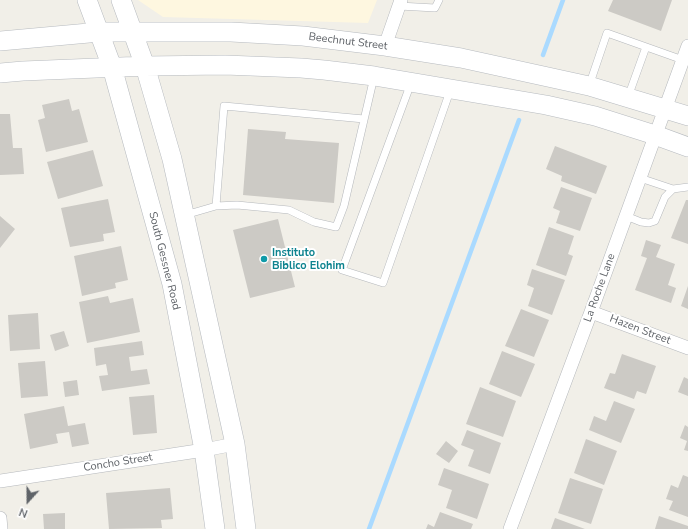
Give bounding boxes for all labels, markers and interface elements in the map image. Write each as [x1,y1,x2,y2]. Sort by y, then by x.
street label: Beechnut Street [308,31,388,53]
street label: South Gessner Road [145,210,183,312]
place label: Instituto Biblico Elohim [272,246,345,272]
street label: La Roche Lane [582,252,618,324]
marker: Instituto Biblico Elohim [259,254,269,264]
street label: Hazen Street [608,312,672,348]
street label: Concho Street [83,451,153,475]
north arrow [8,481,48,521]
text: N [17,504,30,521]

